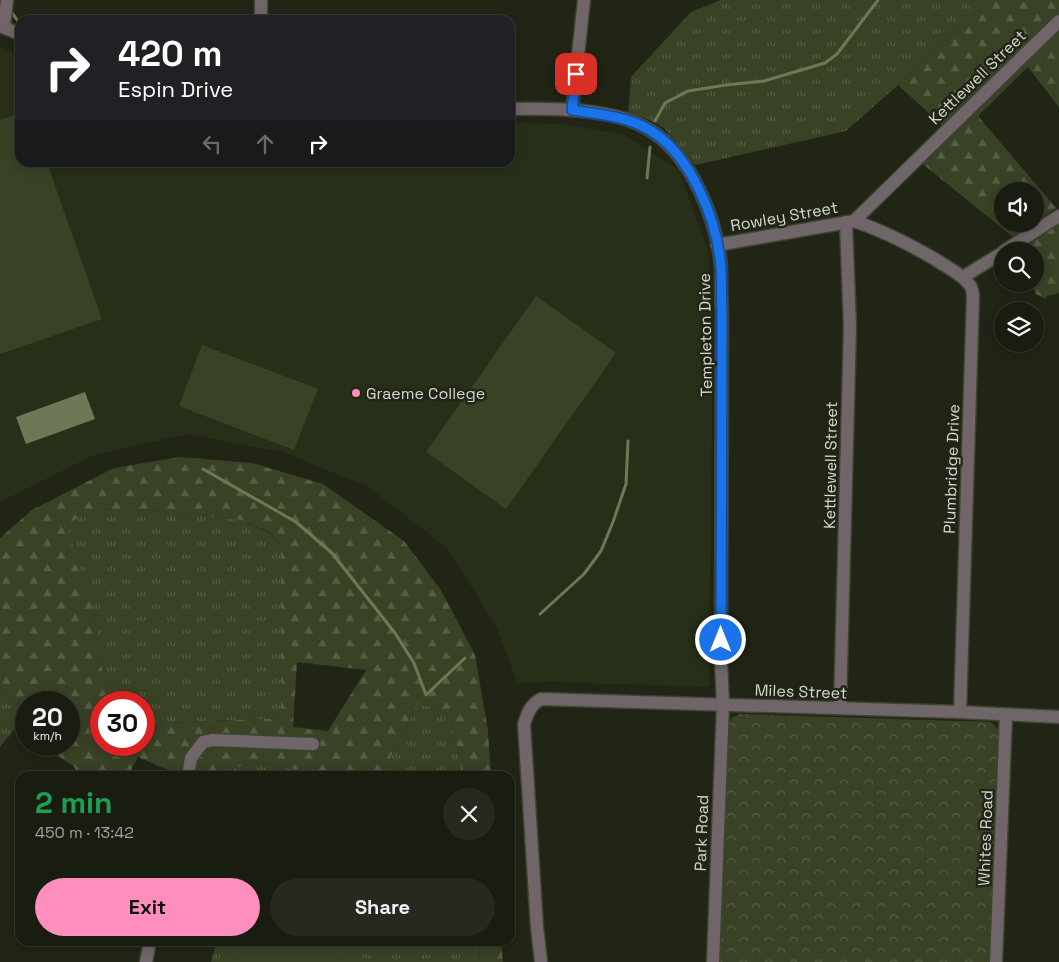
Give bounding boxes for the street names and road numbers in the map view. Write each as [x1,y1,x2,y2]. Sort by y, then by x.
street label: Kettlewell Street [924,25,1031,129]
street label: Rowley Street [729,197,840,236]
street label: Templeton Drive [694,273,717,397]
street label: Kettlewell Street [819,401,842,529]
street label: Plumbridge Drive [939,404,964,534]
street label: Miles Street [754,679,848,704]
street label: Whites Road [973,790,998,886]
street label: Park Road [690,794,713,872]

